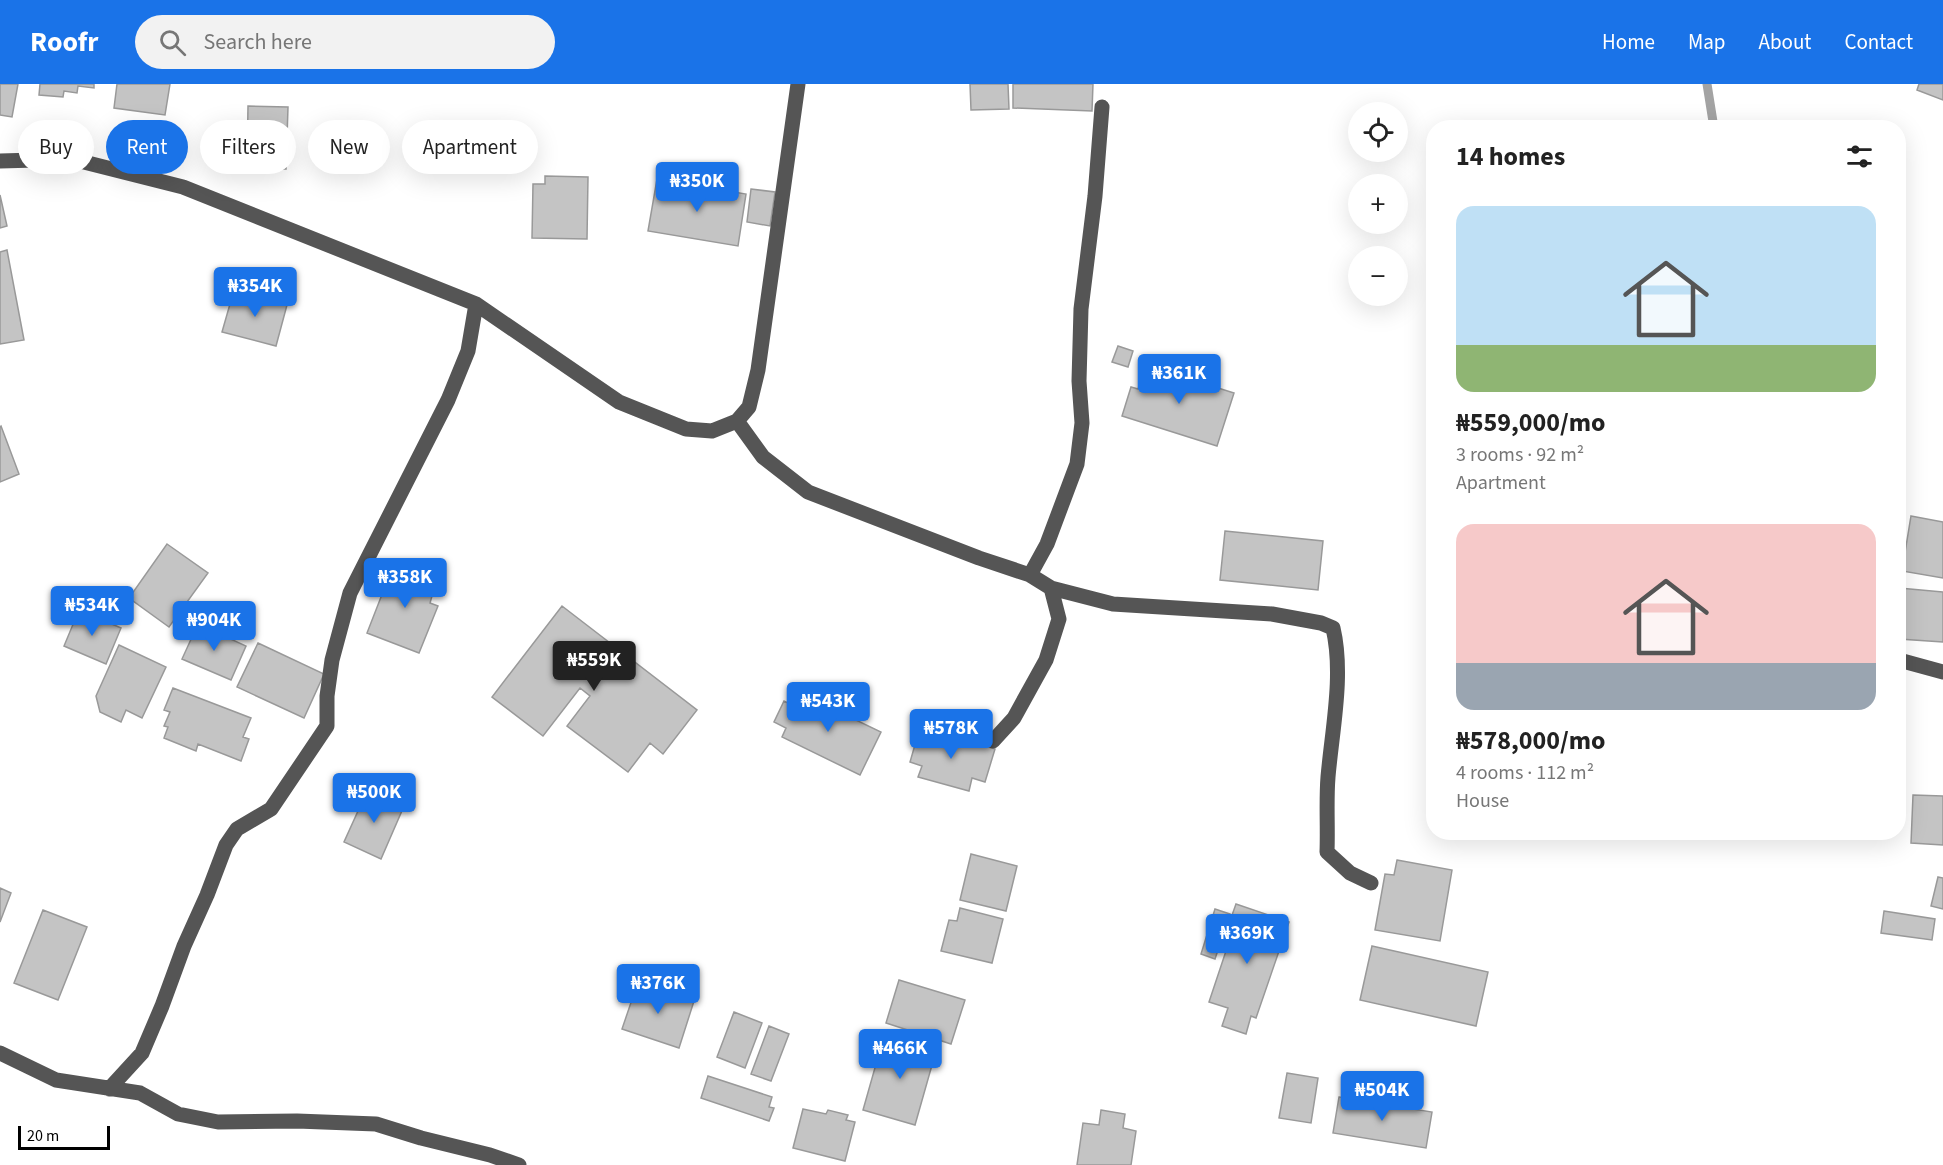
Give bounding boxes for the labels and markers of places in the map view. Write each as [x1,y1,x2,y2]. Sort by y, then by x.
pin: ₦350K [655,162,739,213]
pin: ₦354K [213,267,297,318]
pin: ₦361K [1137,354,1221,405]
pin: ₦358K [363,558,447,609]
pin: ₦534K [50,586,134,637]
pin: ₦904K [172,601,256,652]
pin: ₦559K [552,641,636,692]
pin: ₦543K [786,682,870,733]
pin: ₦578K [909,709,993,760]
pin: ₦500K [332,773,416,824]
pin: ₦369K [1205,914,1289,965]
pin: ₦376K [616,964,700,1015]
pin: ₦466K [858,1029,942,1080]
pin: ₦504K [1340,1071,1424,1122]

